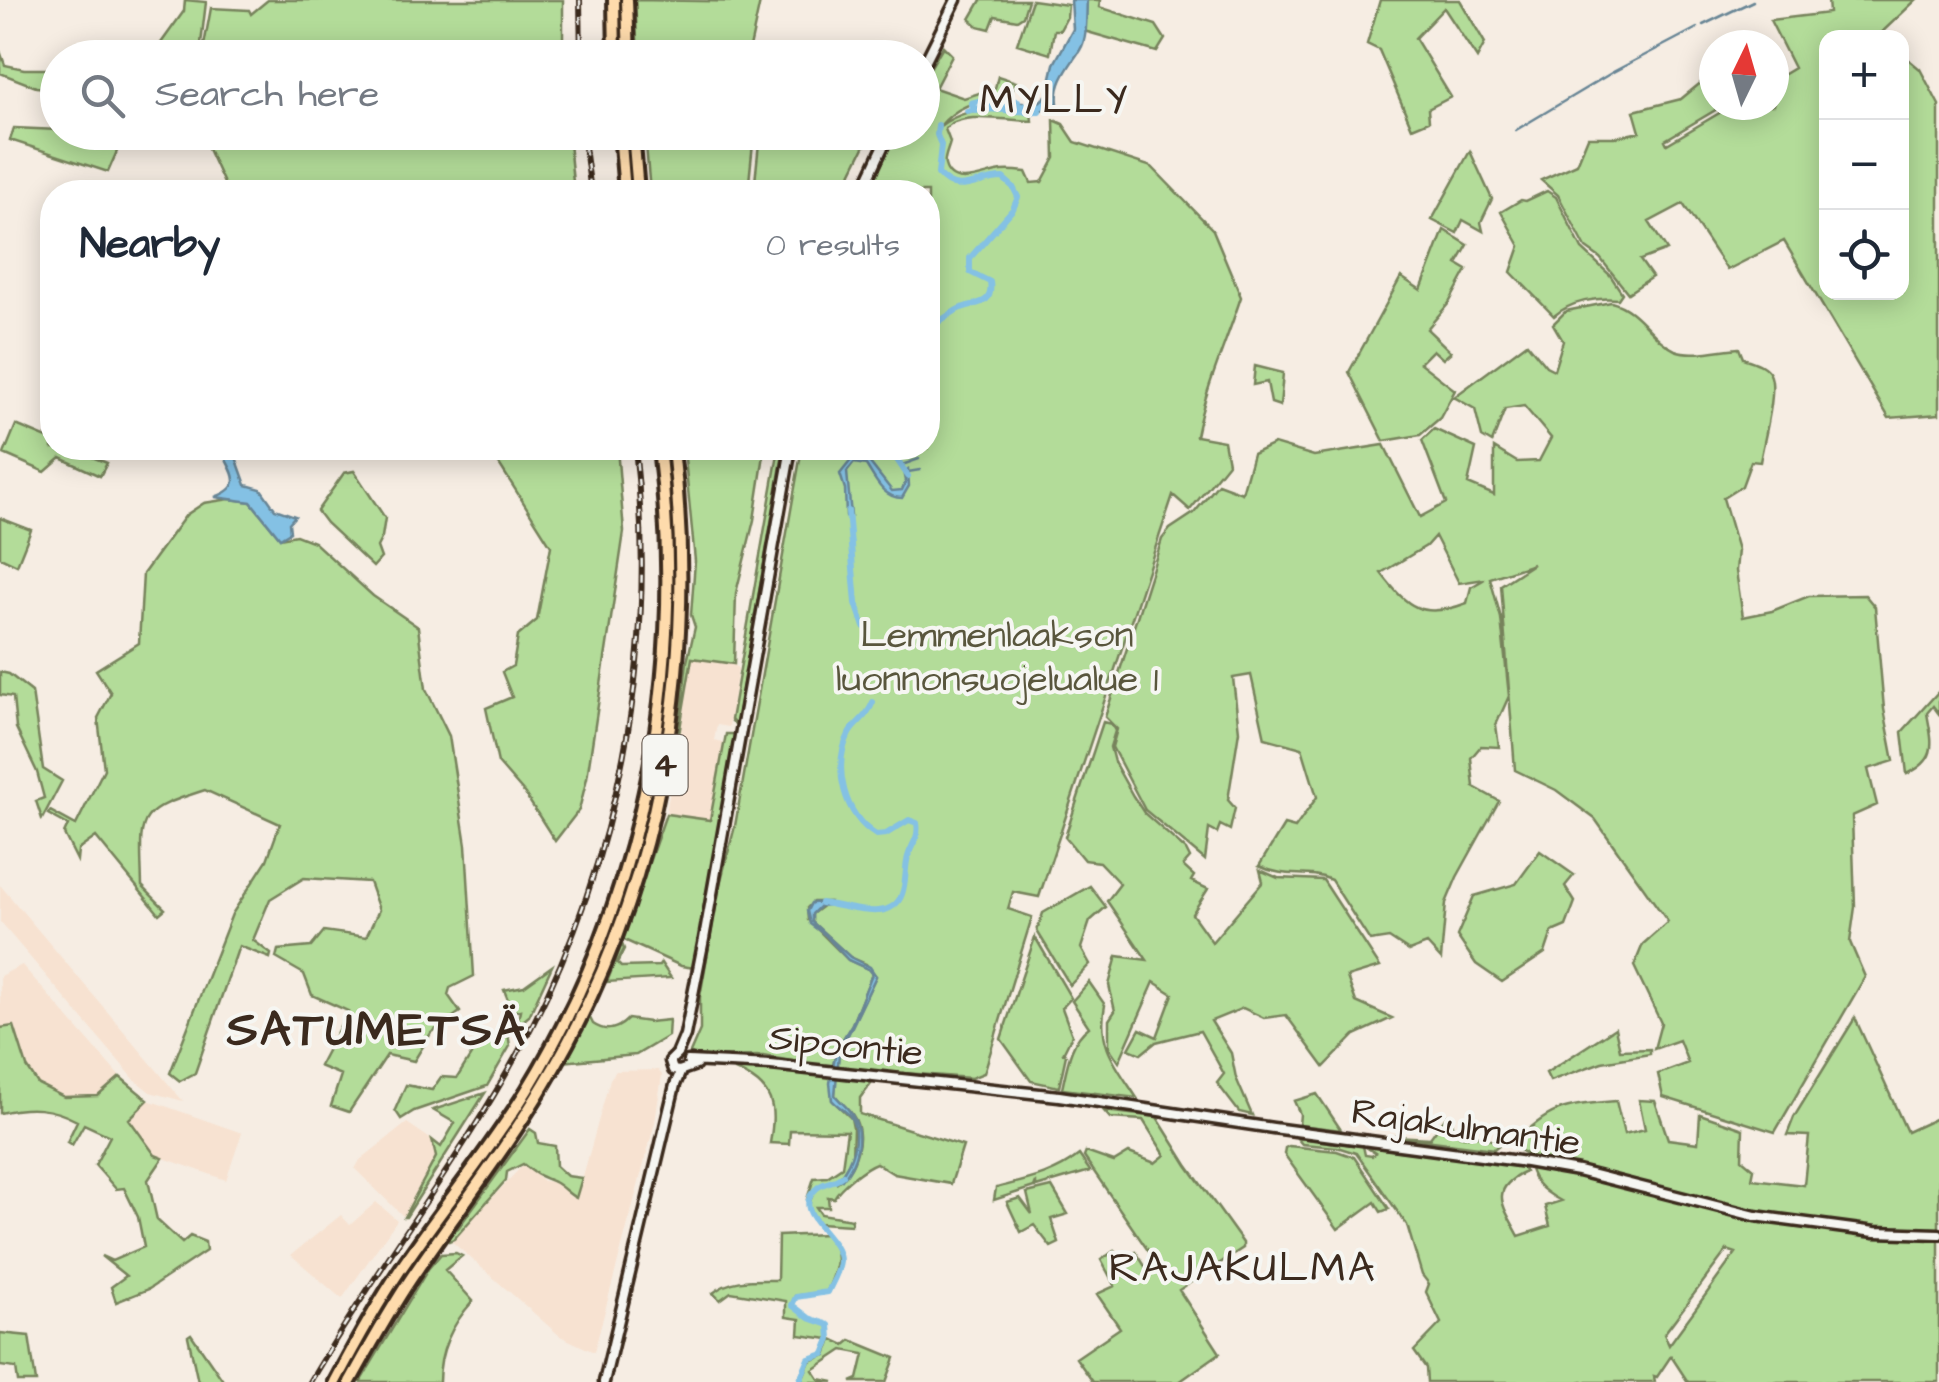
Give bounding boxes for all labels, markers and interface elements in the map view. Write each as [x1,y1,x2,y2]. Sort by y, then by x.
north arrow [1699,30,1789,120]
map controls [1819,30,1909,300]
button: + [1819,30,1909,120]
search box [40,40,940,150]
icon: search [75,68,130,123]
text: Search here [155,69,379,121]
district label: MYLLY [980,72,1130,130]
button: − [1819,120,1909,210]
button: locate [1819,210,1909,300]
text: Nearby [80,216,220,274]
text: 0 results [766,223,900,268]
park label: Lemmenlaakson luonnonsuojelualue 1 [836,610,1158,706]
road number: 4 [642,735,688,795]
district label: SATUMETSÄ [226,998,527,1064]
street label: Sipoontie [766,1012,926,1080]
street label: Rajakulmantie [1348,1086,1584,1170]
district label: RAJAKULMA [1109,1240,1377,1298]

